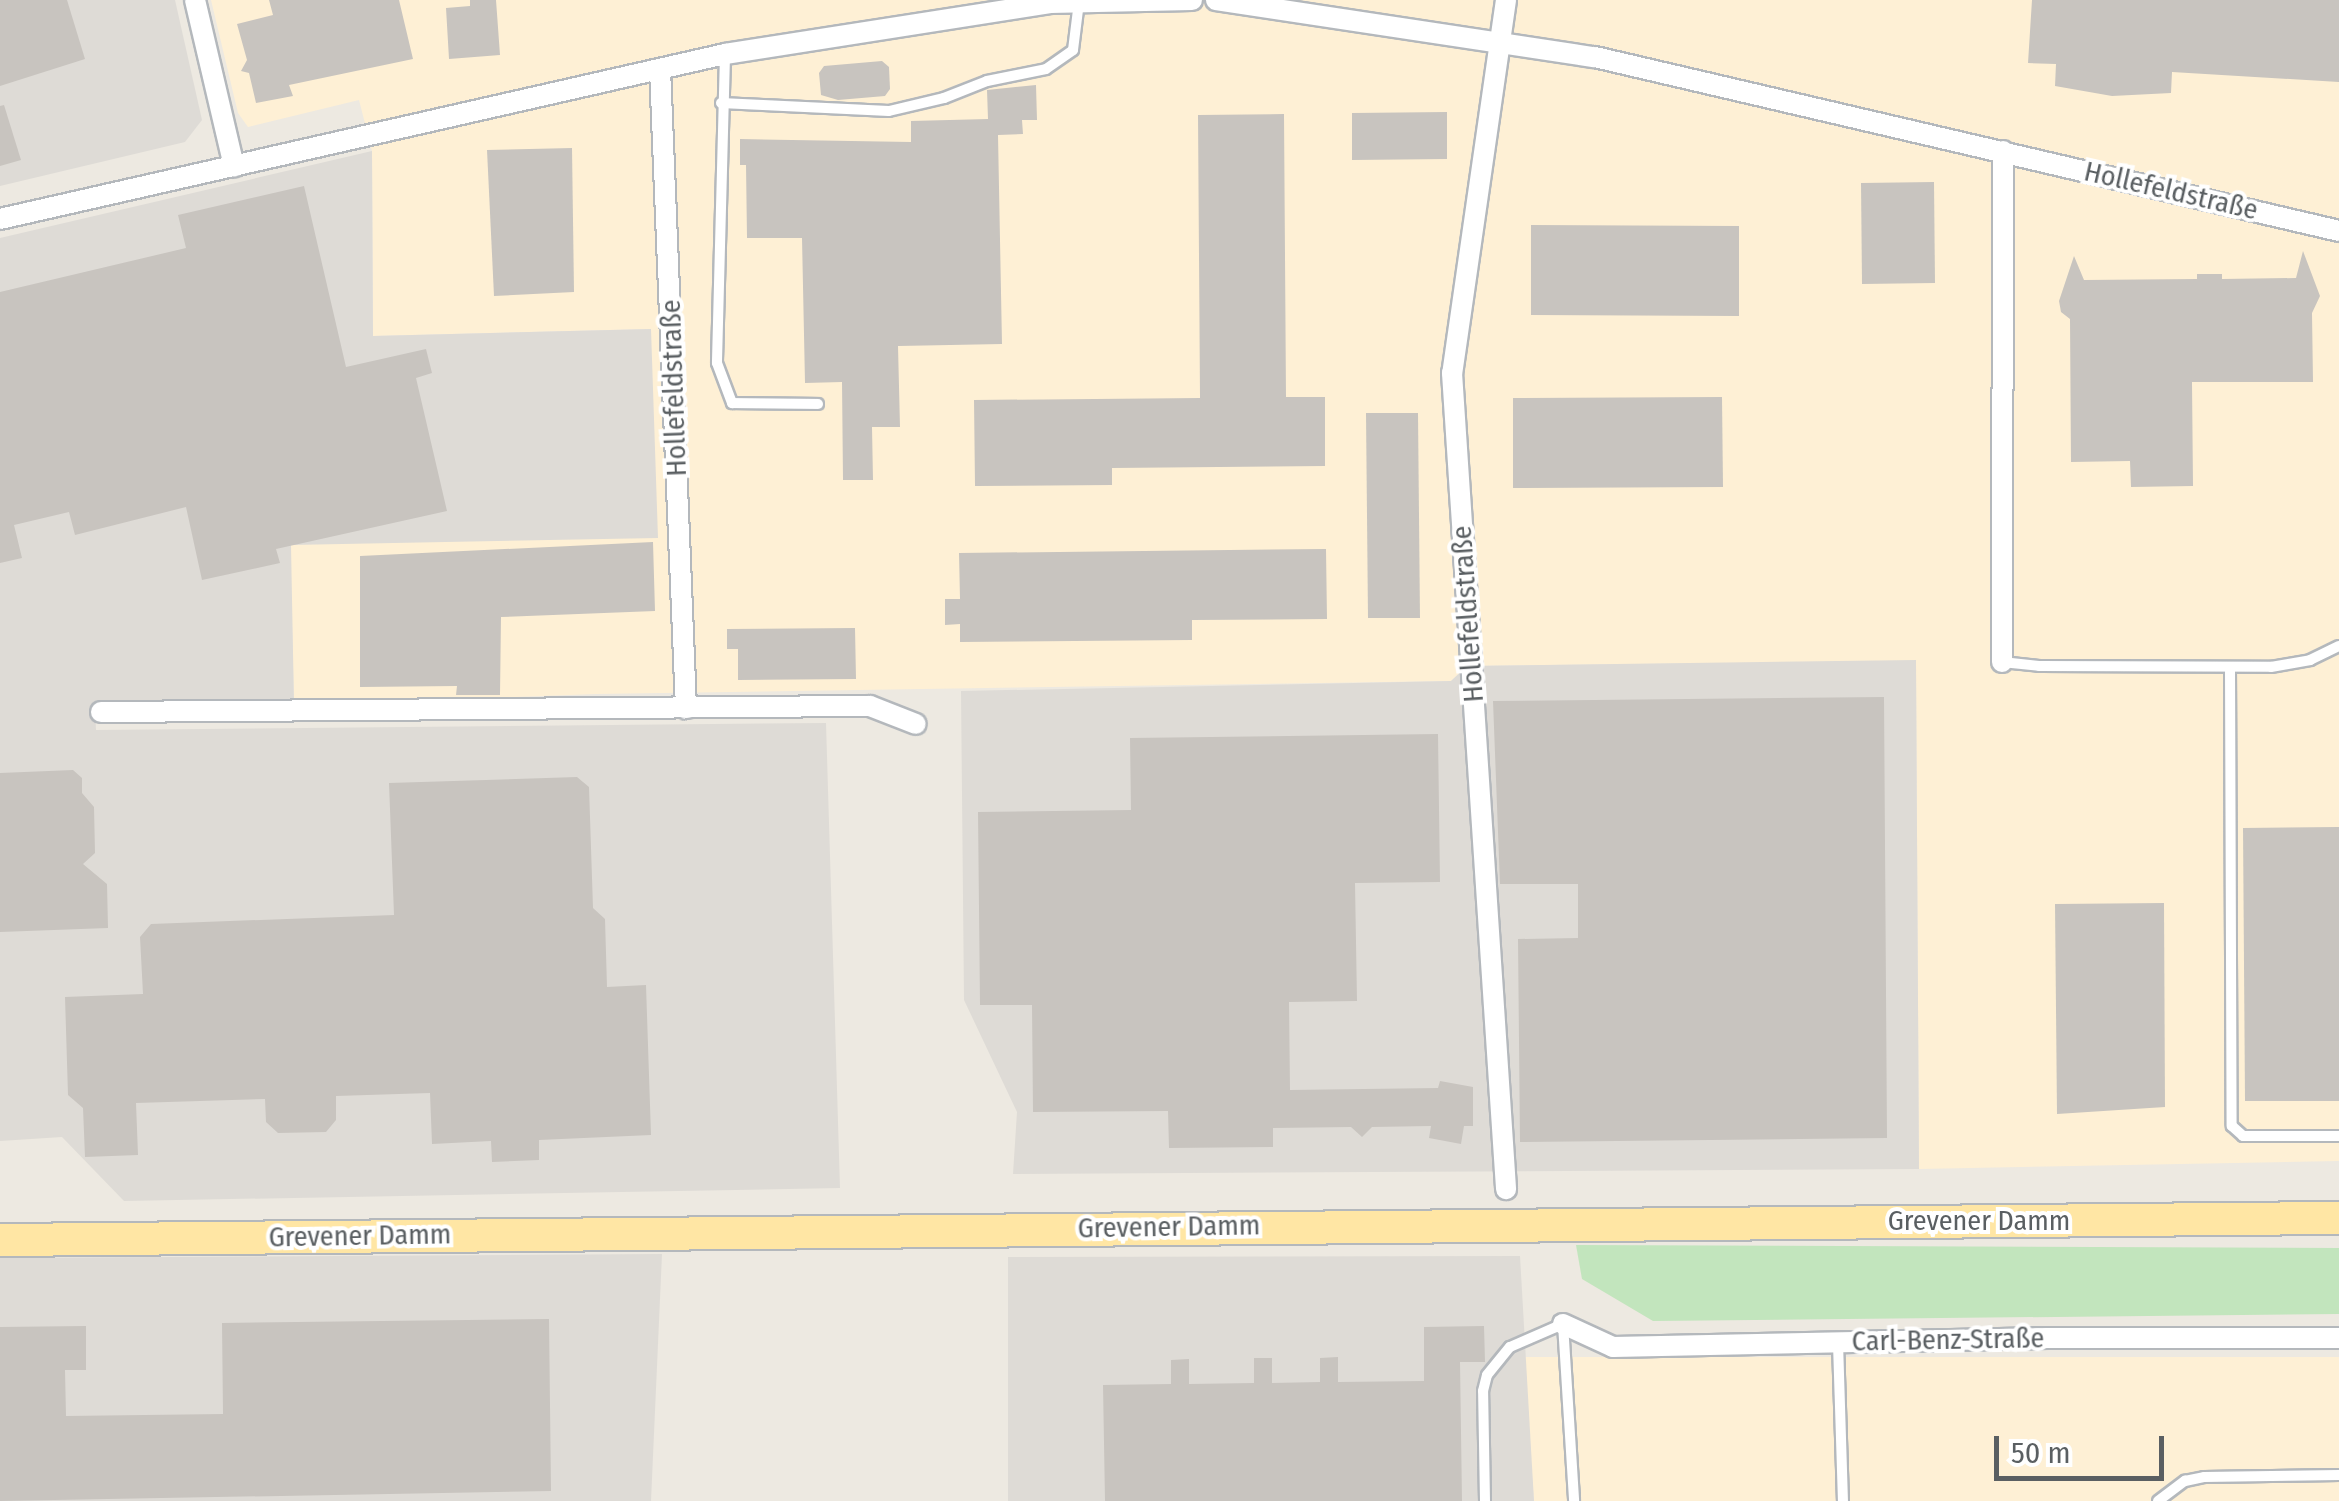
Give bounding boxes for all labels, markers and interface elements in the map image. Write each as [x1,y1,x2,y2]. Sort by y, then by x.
street label: Hollefeldstraße [2081,155,2261,227]
street label: Hollefeldstraße [654,299,694,477]
street label: Hollefeldstraße [1445,524,1491,704]
street label: Grevener Damm [1888,1204,2070,1238]
street label: Grevener Damm [1077,1209,1261,1245]
street label: Grevener Damm [268,1218,452,1254]
street label: Carl-Benz-Straße [1851,1322,2045,1358]
scale bar [1999,1416,2169,1478]
text: 50 m [2011,1435,2071,1471]

